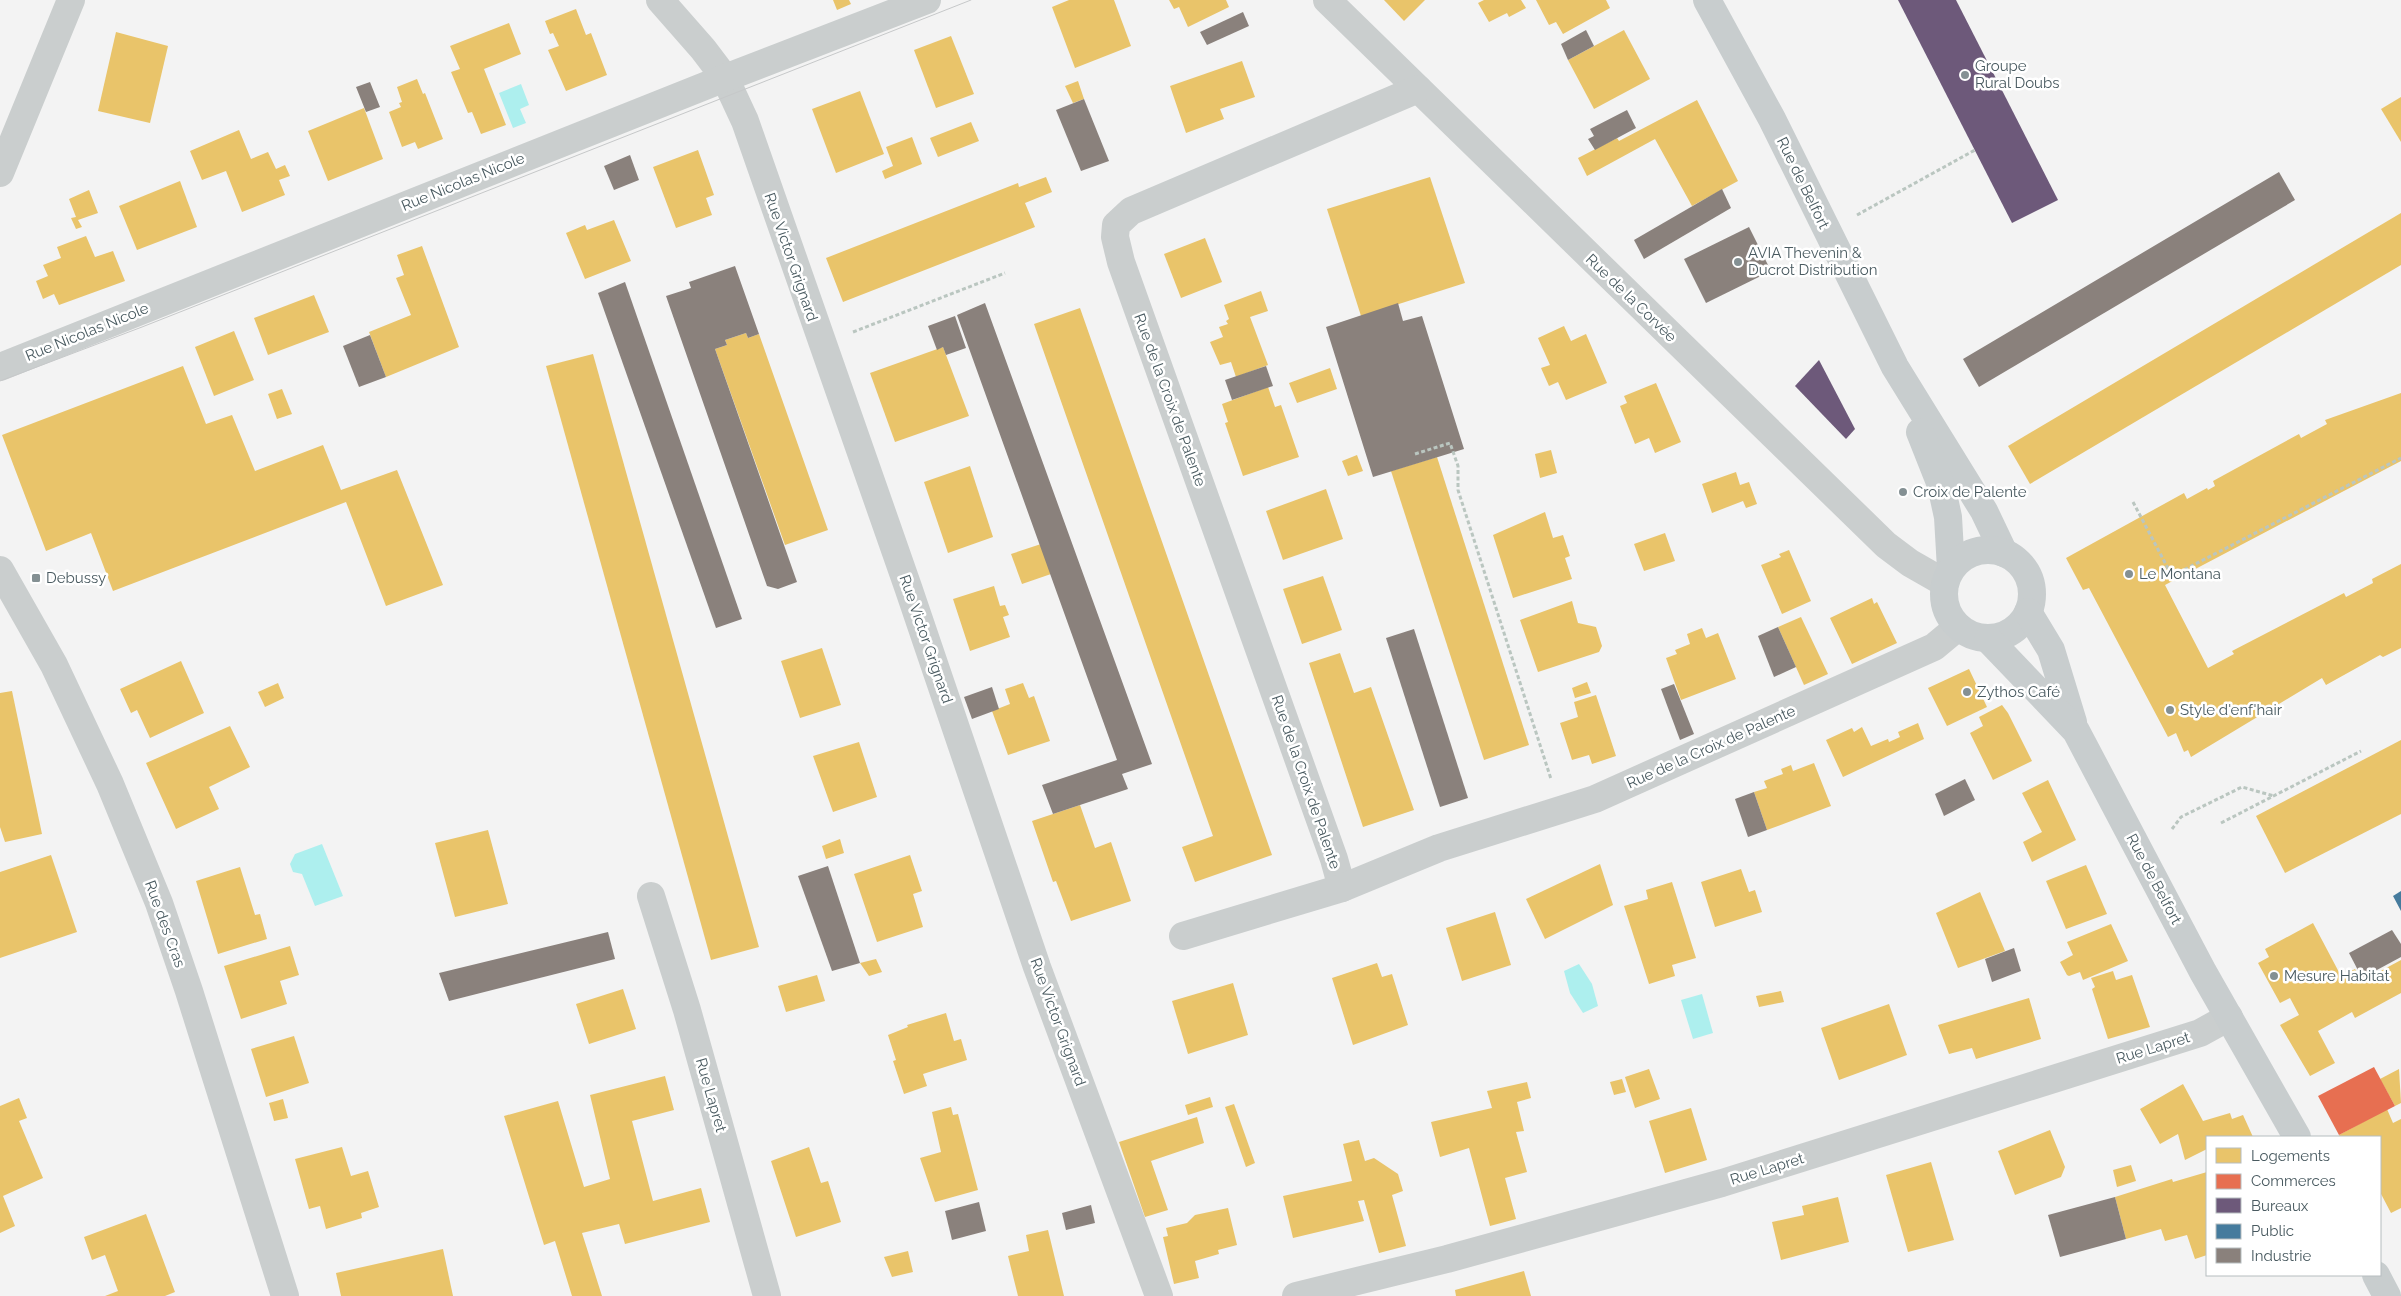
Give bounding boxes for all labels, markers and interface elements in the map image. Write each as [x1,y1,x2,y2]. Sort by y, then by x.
place label: Groupe Rural Doubs [1975,57,2060,92]
marker: Groupe Rural Doubs [1959,69,1971,81]
street label: Rue de Belfort [1773,134,1833,232]
street label: Rue Nicolas Nicole [399,149,527,215]
street label: Rue Victor Grignard [761,190,821,324]
place label: AVIA Thevenin & Ducrot Distribution [1748,244,1877,279]
street label: Rue de la Corvée [1582,250,1680,346]
marker: AVIA Thevenin & Ducrot Distribution [1732,256,1744,268]
street label: Rue Nicolas Nicole [23,299,151,365]
street label: Rue de la Croix de Palente [1130,311,1210,489]
place label: Croix de Palente [1913,483,2027,501]
marker: Croix de Palente [1897,486,1909,498]
place label: Le Montana [2139,565,2221,583]
marker: Le Montana [2123,568,2135,580]
place label: Debussy [46,569,106,587]
marker: Debussy [30,572,42,584]
street label: Rue Victor Grignard [896,572,956,706]
place label: Zythos Café [1977,683,2060,701]
marker: Zythos Café [1961,686,1973,698]
street label: Rue de la Croix de Palente [1268,693,1344,872]
place label: Style d'enf'hair [2180,701,2283,719]
street label: Rue de la Croix de Palente [1624,702,1798,792]
marker: Style d'enf'hair [2164,704,2176,716]
street label: Rue de Belfort [2123,831,2185,927]
street label: Rue des Cras [141,878,189,970]
street label: Rue Victor Grignard [1026,956,1090,1088]
place label: Mesure Habitat [2284,967,2390,985]
marker: Mesure Habitat [2268,970,2280,982]
street label: Rue Lapret [2114,1028,2192,1068]
street label: Rue Lapret [692,1056,730,1134]
legend [2206,1136,2381,1276]
text: Logements [2251,1147,2330,1165]
street label: Rue Lapret [1728,1149,1806,1189]
text: Commerces [2251,1172,2336,1190]
text: Bureaux [2251,1197,2309,1215]
text: Public [2251,1222,2294,1240]
text: Industrie [2251,1247,2312,1265]

